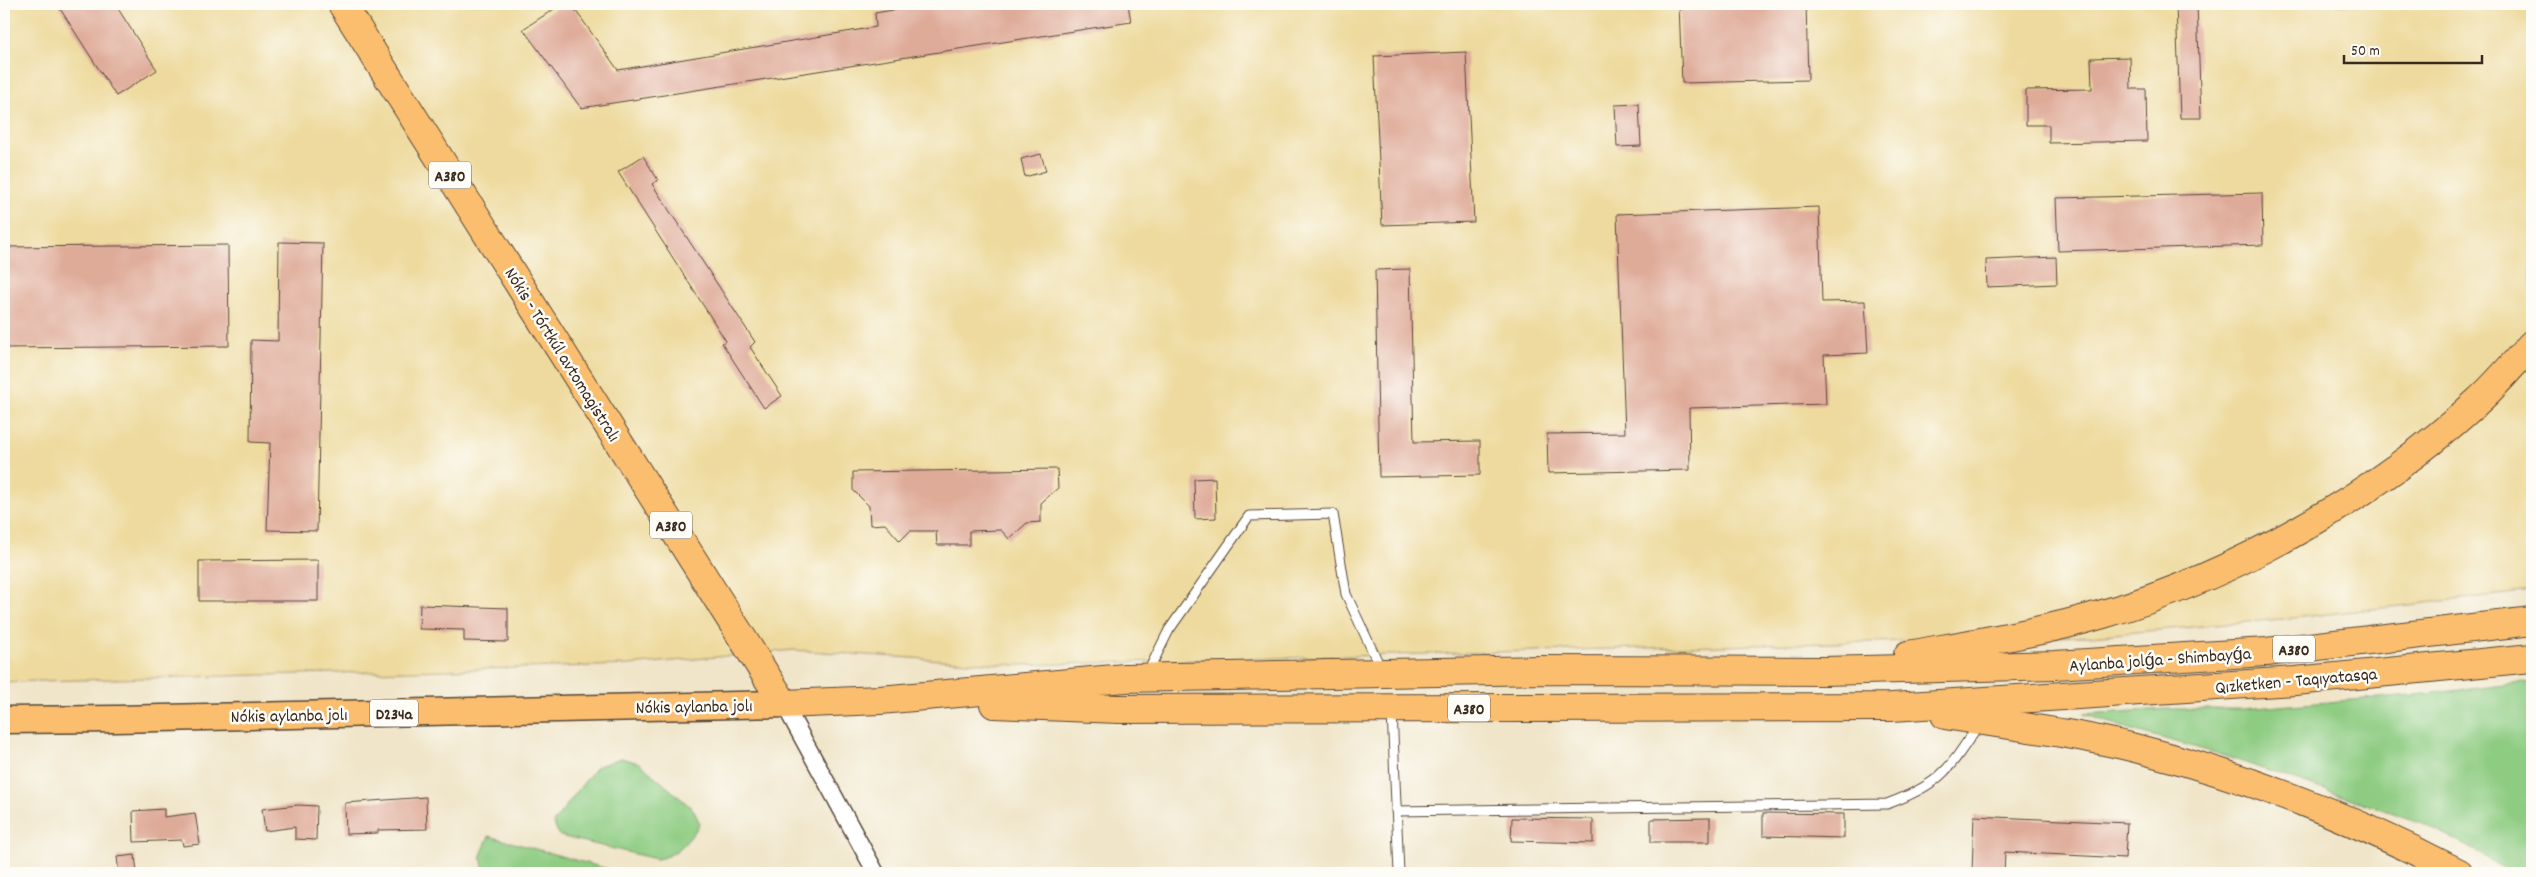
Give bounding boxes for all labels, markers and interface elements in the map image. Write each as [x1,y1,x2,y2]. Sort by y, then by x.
scale bar [2344,32,2481,64]
text: 50 m [2351,41,2380,63]
road number: A380 [429,162,471,188]
street label: Nókis - Tórtkúl avtomagistralı [497,263,625,447]
road number: A380 [650,512,692,538]
road number: A380 [2273,636,2315,662]
street label: Aylanba jolǵa - Shimbayǵa [2068,643,2252,680]
street label: Qızketken - Taqıyatasqa [2214,663,2379,702]
road number: A380 [1448,694,1490,721]
street label: Nókis aylanba jolı [635,695,753,722]
road number: D234a [370,700,418,726]
street label: Nókis aylanba jolı [230,704,348,731]

